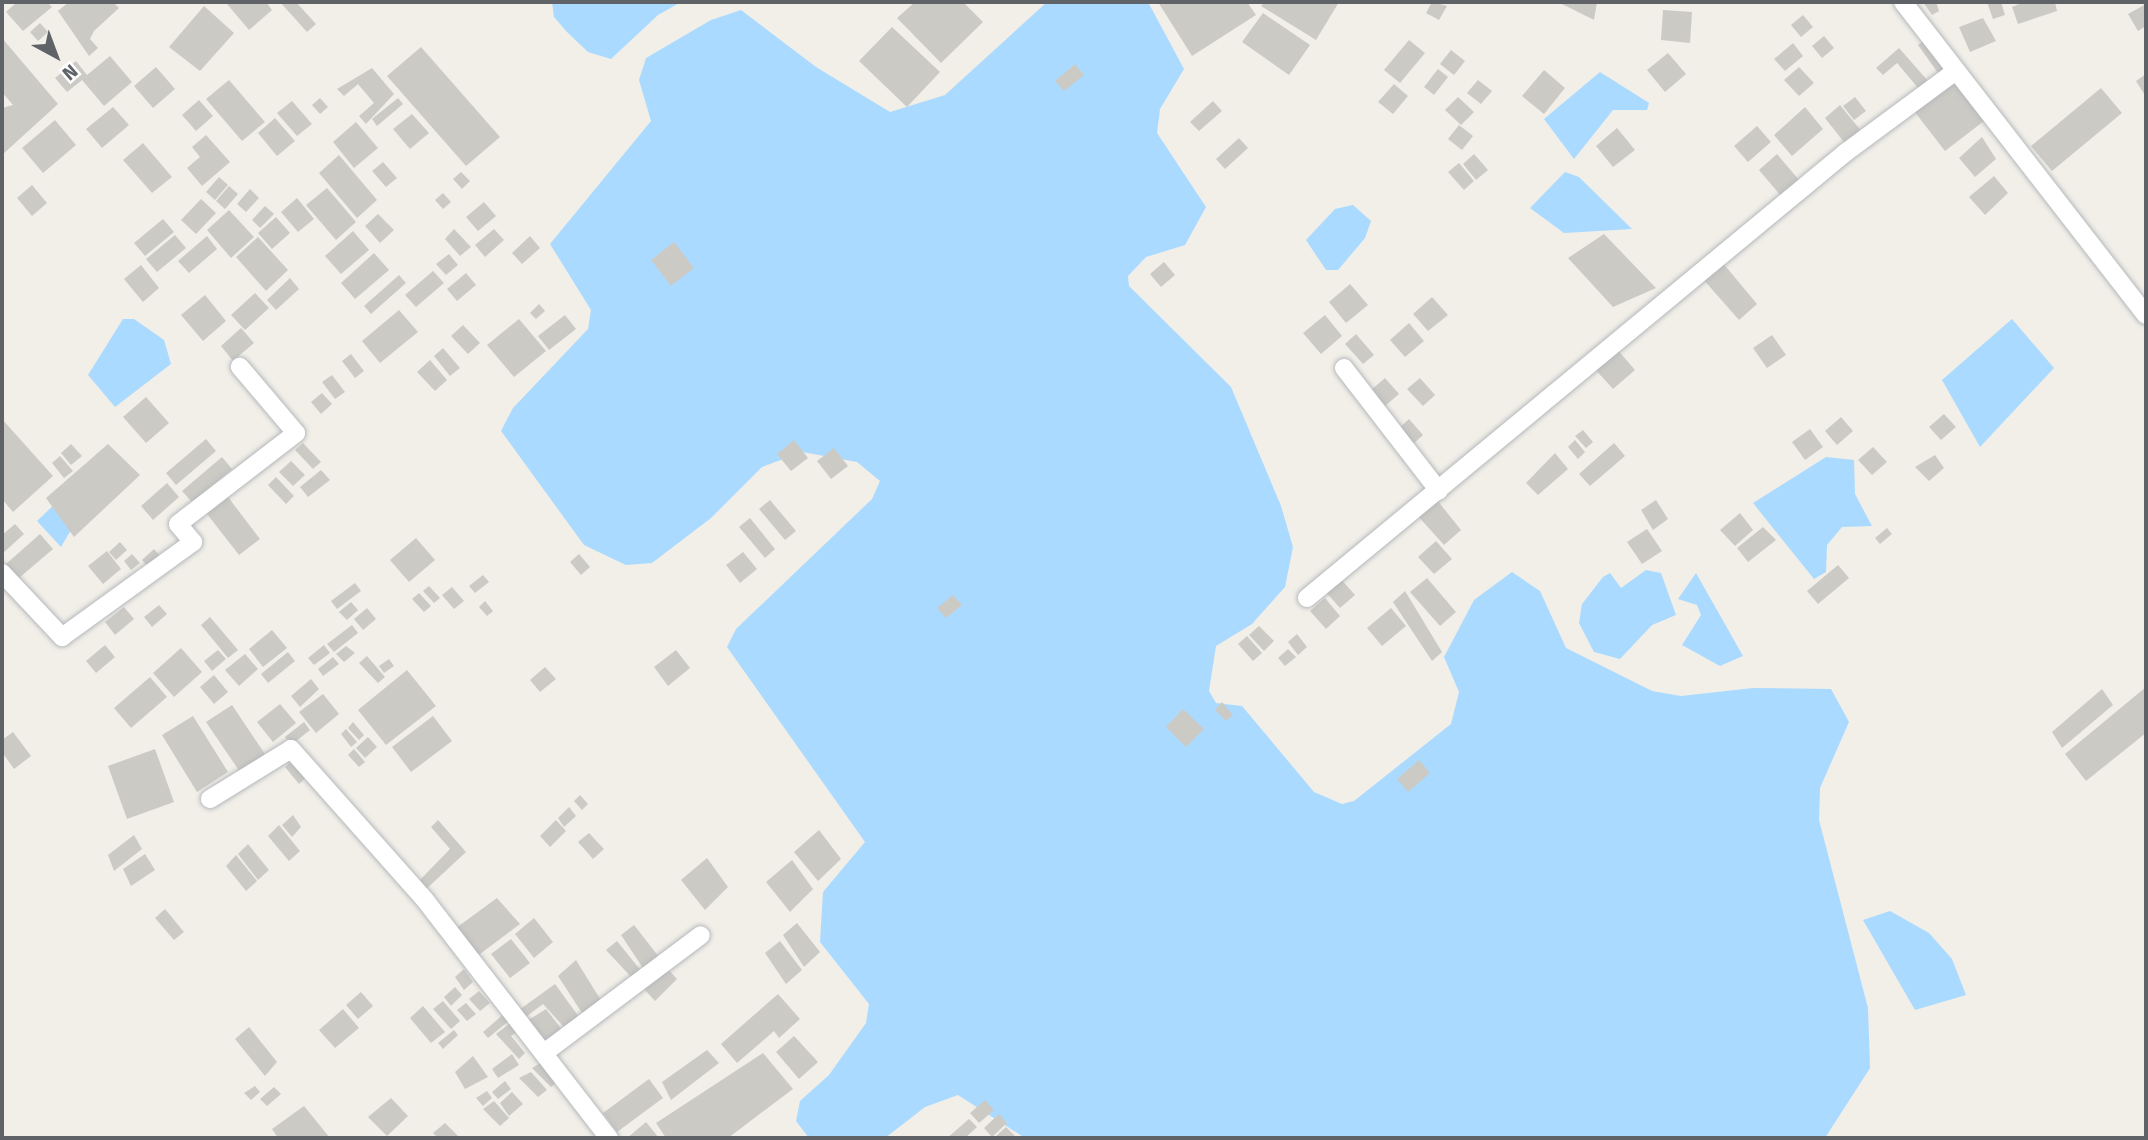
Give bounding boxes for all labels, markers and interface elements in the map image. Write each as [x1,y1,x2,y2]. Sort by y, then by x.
north arrow [21,21,91,91]
text: N [58,59,82,85]

